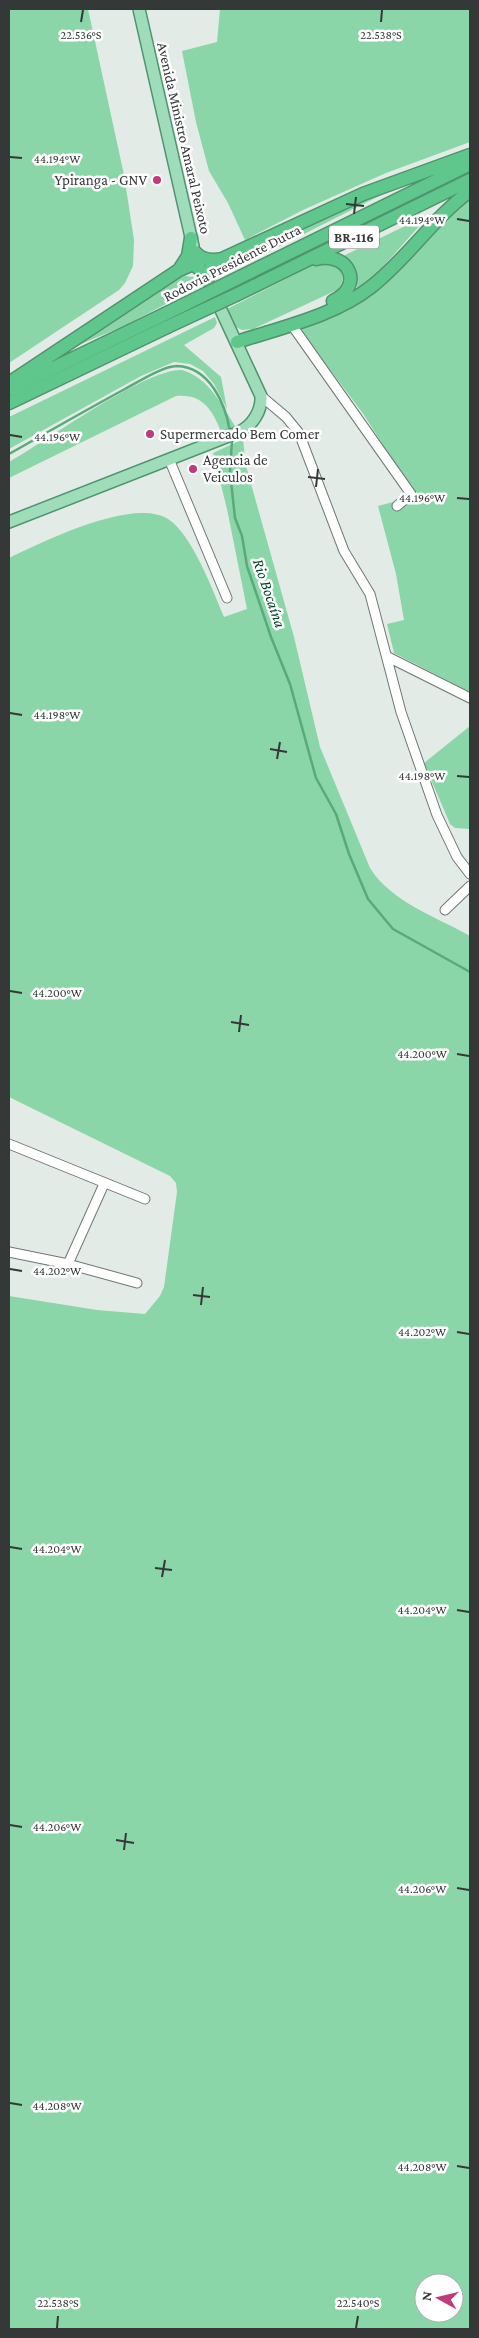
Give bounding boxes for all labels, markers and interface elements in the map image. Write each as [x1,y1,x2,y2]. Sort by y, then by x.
text: 22.536°S [61,28,102,42]
text: 22.538°S [360,28,402,42]
street label: Avenida Ministro Amaral Peixoto [154,41,214,235]
text: 44.194°W [34,152,80,166]
place label: Ypiranga - GNV [55,172,147,189]
marker: Ypiranga - GNV [151,174,163,186]
text: 44.194°W [399,213,445,227]
street label: Rodovia Presidente Dutra [161,221,303,305]
road number: BR-116 [329,226,379,248]
place label: Supermercado Bem Comer [160,426,320,443]
marker: Supermercado Bem Comer [144,428,156,440]
text: 44.196°W [34,430,80,444]
place label: Agencia de Veiculos [203,452,268,485]
marker: Agencia de Veiculos [187,463,199,475]
text: 44.196°W [399,491,445,505]
water label: Rio Bocaína [250,557,289,630]
text: 44.198°W [34,708,80,722]
text: 44.198°W [399,769,445,783]
text: 44.200°W [32,986,82,1000]
text: 44.200°W [397,1047,447,1061]
text: 44.202°W [33,1264,81,1278]
text: 44.202°W [398,1325,446,1339]
text: 44.204°W [33,1542,81,1556]
text: 44.204°W [398,1603,446,1617]
text: 44.206°W [33,1820,81,1834]
text: 44.206°W [398,1882,446,1896]
text: 44.208°W [32,2099,82,2113]
text: 44.208°W [397,2160,447,2174]
north arrow [414,2273,464,2323]
text: N [418,2290,435,2302]
text: 22.538°S [37,2296,79,2310]
text: 22.540°S [337,2296,380,2310]

